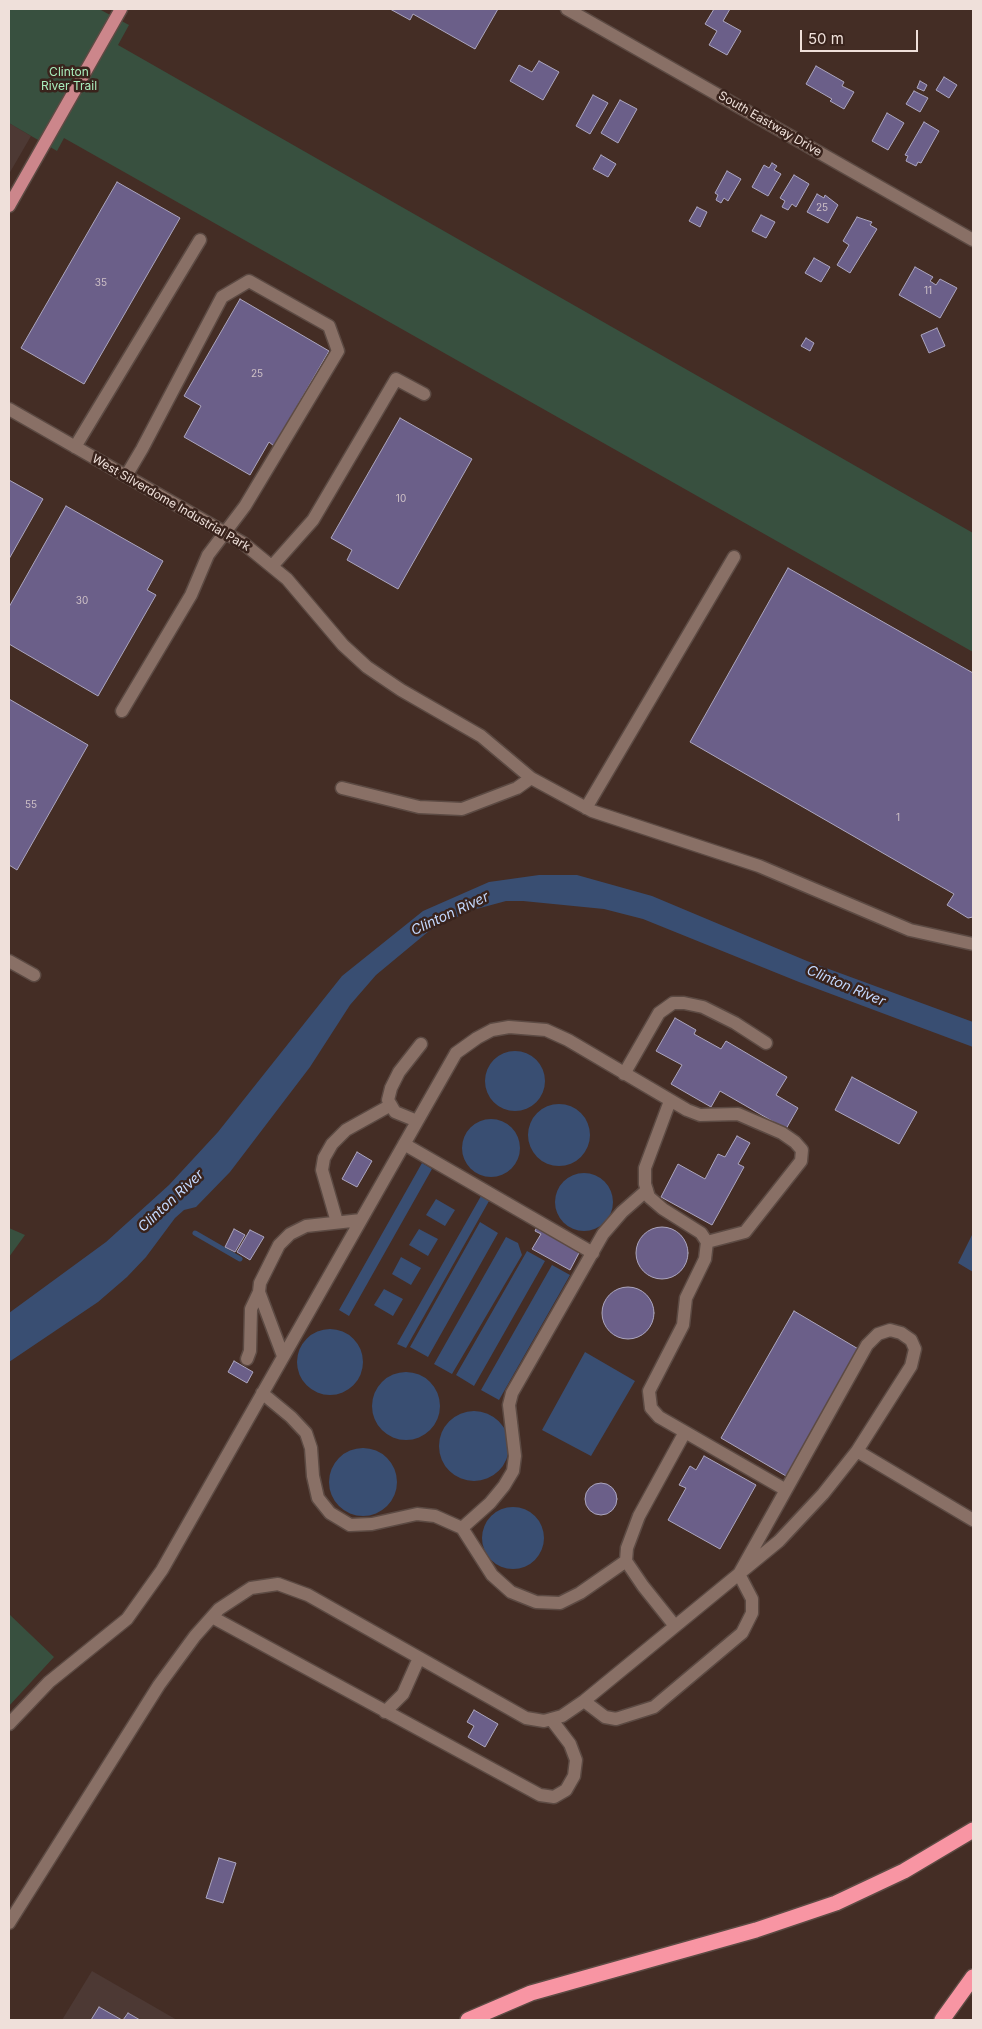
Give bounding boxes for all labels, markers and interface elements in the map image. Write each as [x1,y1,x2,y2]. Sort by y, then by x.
scale bar [802,20,920,52]
text: 50 m [808,29,844,48]
park label: Clinton River Trail [41,65,97,93]
street label: South Eastway Drive [716,89,824,159]
house number: 25 [816,202,828,214]
house number: 35 [95,277,107,289]
house number: 11 [924,285,932,297]
house number: 25 [251,368,263,380]
street label: West Silverdome Industrial Park [89,452,253,554]
house number: 10 [396,493,406,505]
house number: 30 [76,595,88,607]
house number: 55 [25,799,37,811]
house number: 1 [896,812,900,824]
water label: Clinton River [409,889,491,939]
water label: Clinton River [804,962,888,1010]
water label: Clinton River [135,1166,207,1236]

